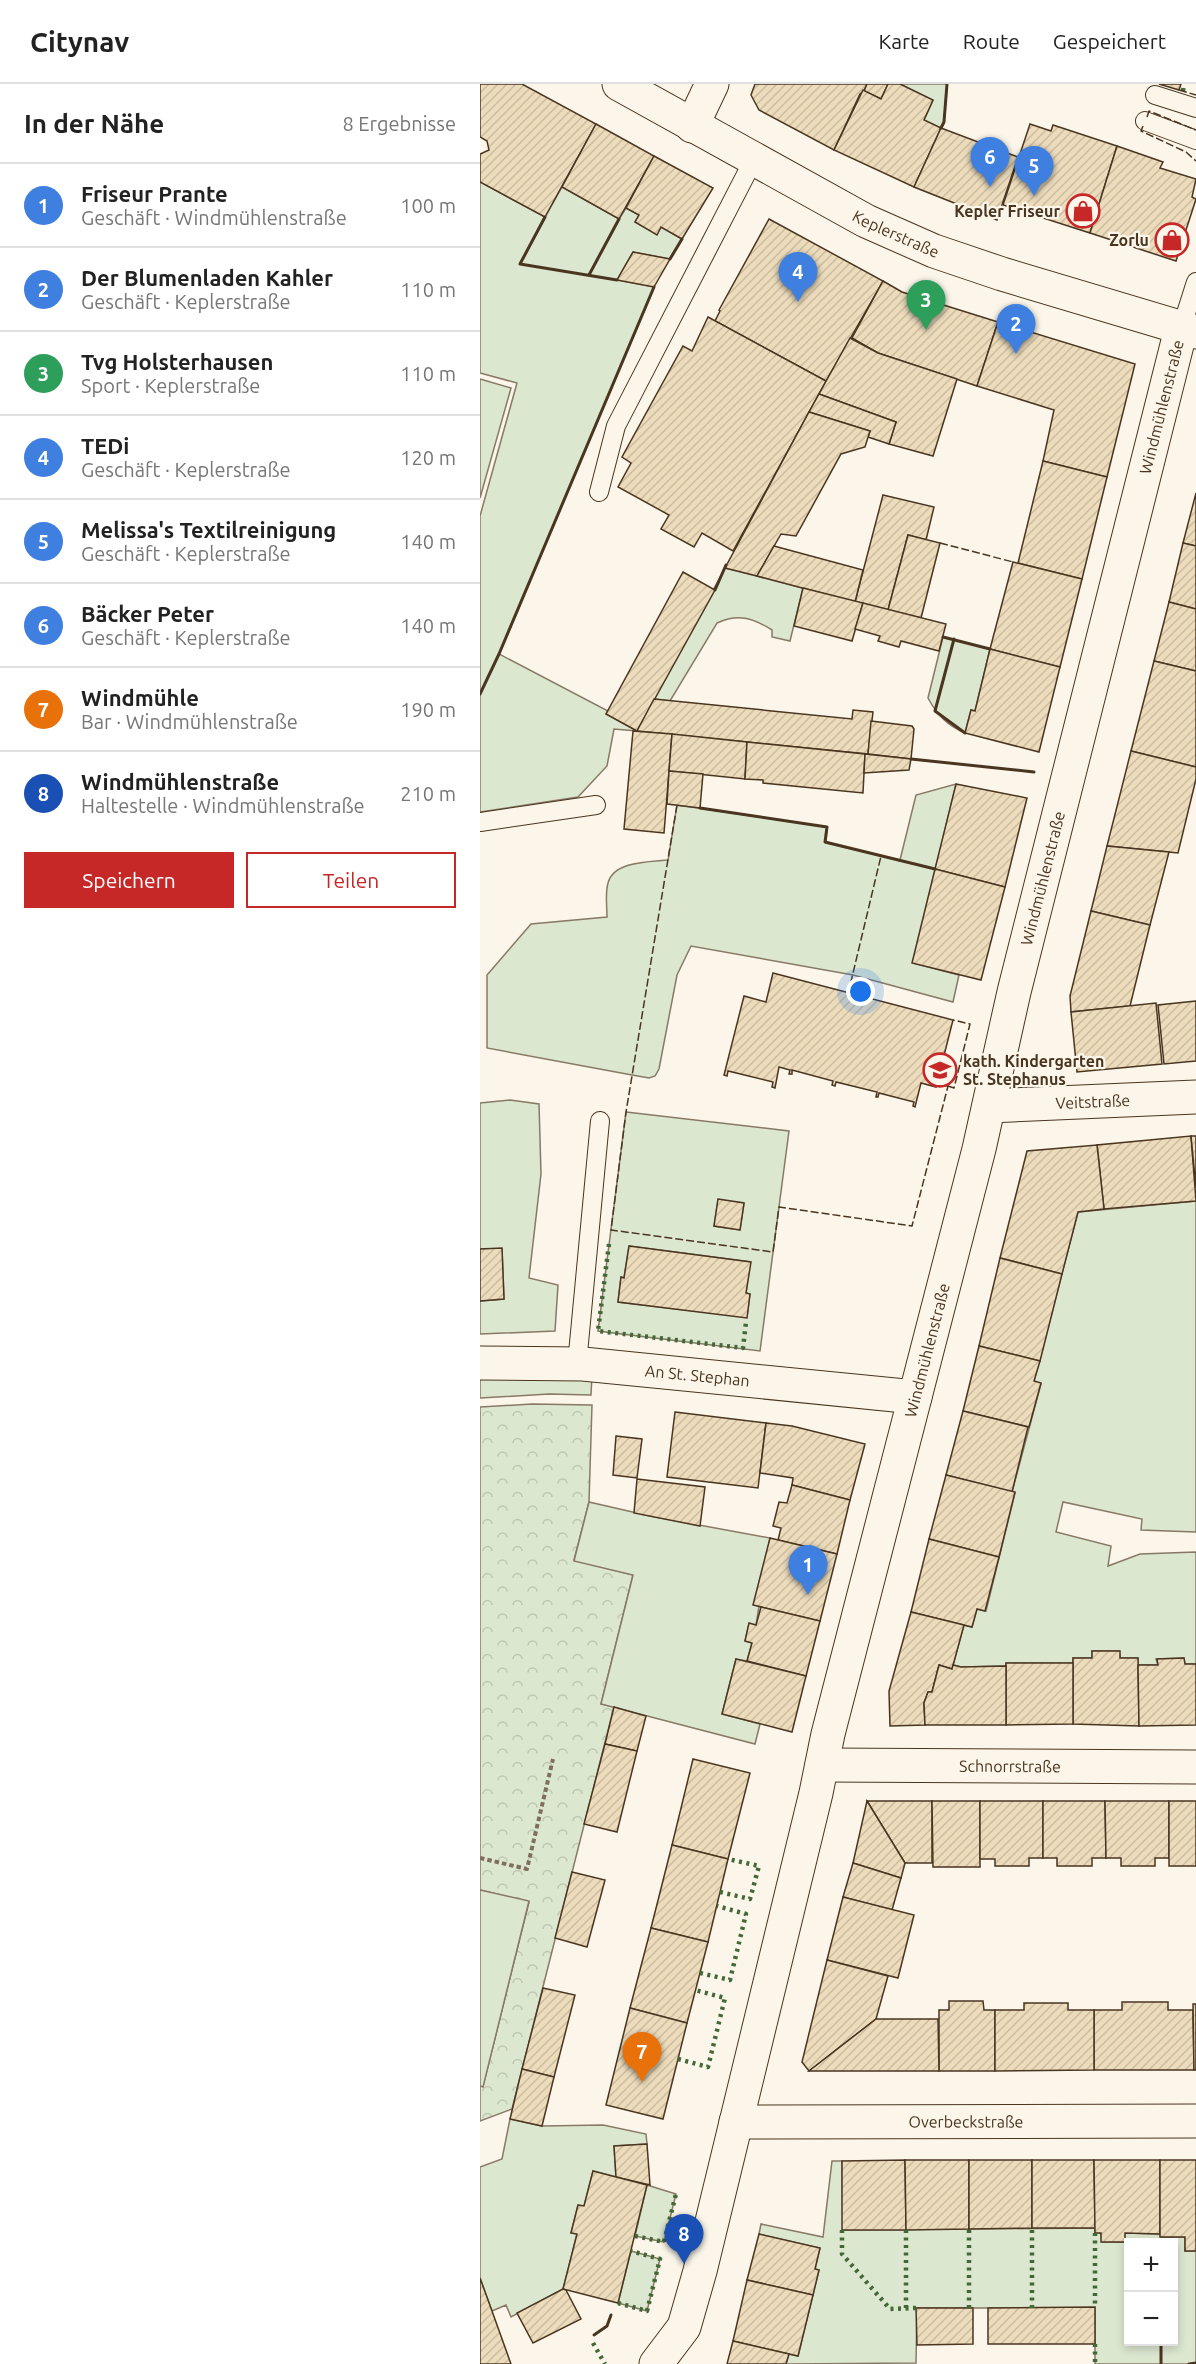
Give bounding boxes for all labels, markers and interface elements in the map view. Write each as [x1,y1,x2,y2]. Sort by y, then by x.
text: Citynav [30,26,129,57]
text: Karte [878,29,930,53]
text: Route [963,29,1020,53]
text: Gespeichert [1053,29,1166,53]
text: In der Nähe [24,109,164,138]
text: 8 Ergebnisse [342,112,456,135]
pin: 6 [970,138,1010,187]
pin: 5 [1014,147,1054,196]
text: Friseur Prante [81,181,228,206]
shop icon: Kepler Friseur [1065,193,1101,229]
text: 1 [38,194,49,217]
text: 100 m [400,194,456,217]
place label: Kepler Friseur [954,202,1060,220]
text: Geschäft · Windmühlenstraße [81,206,347,229]
street label: Keplerstraße [849,206,941,261]
shop icon: Zorlu [1154,222,1190,258]
place label: Zorlu [1109,231,1149,249]
pin: 4 [778,252,818,302]
text: Der Blumenladen Kahler [81,265,333,290]
text: 2 [38,278,49,301]
text: 110 m [400,278,456,301]
pin: 3 [906,280,946,330]
text: Geschäft · Keplerstraße [81,290,291,313]
pin: 2 [996,304,1036,354]
street label: Windmühlenstraße [1136,338,1187,476]
text: Tvg Holsterhausen [81,349,273,374]
text: 3 [38,362,49,385]
text: 110 m [400,362,456,385]
text: Sport · Keplerstraße [81,374,260,397]
text: TEDi [81,433,129,458]
text: 4 [38,446,49,469]
text: 120 m [400,446,456,469]
text: Geschäft · Keplerstraße [81,458,291,481]
text: Melissa's Textilreinigung [81,517,336,542]
text: 5 [38,530,49,553]
text: 140 m [400,530,456,553]
text: Geschäft · Keplerstraße [81,542,291,565]
text: Bäcker Peter [81,601,214,626]
text: 6 [38,614,49,637]
text: 140 m [400,614,456,637]
text: Geschäft · Keplerstraße [81,626,291,649]
text: Windmühle [81,685,199,710]
text: 7 [38,698,49,721]
text: 190 m [400,698,456,721]
text: Bar · Windmühlenstraße [81,710,298,733]
text: Windmühlenstraße [81,769,279,794]
text: 8 [38,782,49,805]
text: 210 m [400,782,456,805]
text: Haltestelle · Windmühlenstraße [81,794,365,817]
street label: Windmühlenstraße [1017,809,1068,947]
button: Speichern [24,852,234,908]
button: Teilen [246,852,456,908]
your location [846,977,875,1006]
school or university icon: kath. Kindergarten St. Stephanus [922,1052,958,1088]
place label: kath. Kindergarten St. Stephanus [963,1052,1104,1088]
street label: Veitstraße [1055,1091,1131,1112]
street label: Windmühlenstraße [901,1281,953,1419]
street label: An St. Stephan [644,1361,751,1390]
pin: 1 [788,1546,828,1595]
street label: Schnorrstraße [959,1757,1061,1775]
pin: 7 [622,2032,662,2082]
street label: Overbeckstraße [909,2112,1023,2131]
pin: 8 [664,2214,704,2264]
map controls [1124,2238,1178,2346]
button: + [1124,2238,1178,2292]
button: − [1124,2292,1178,2346]

